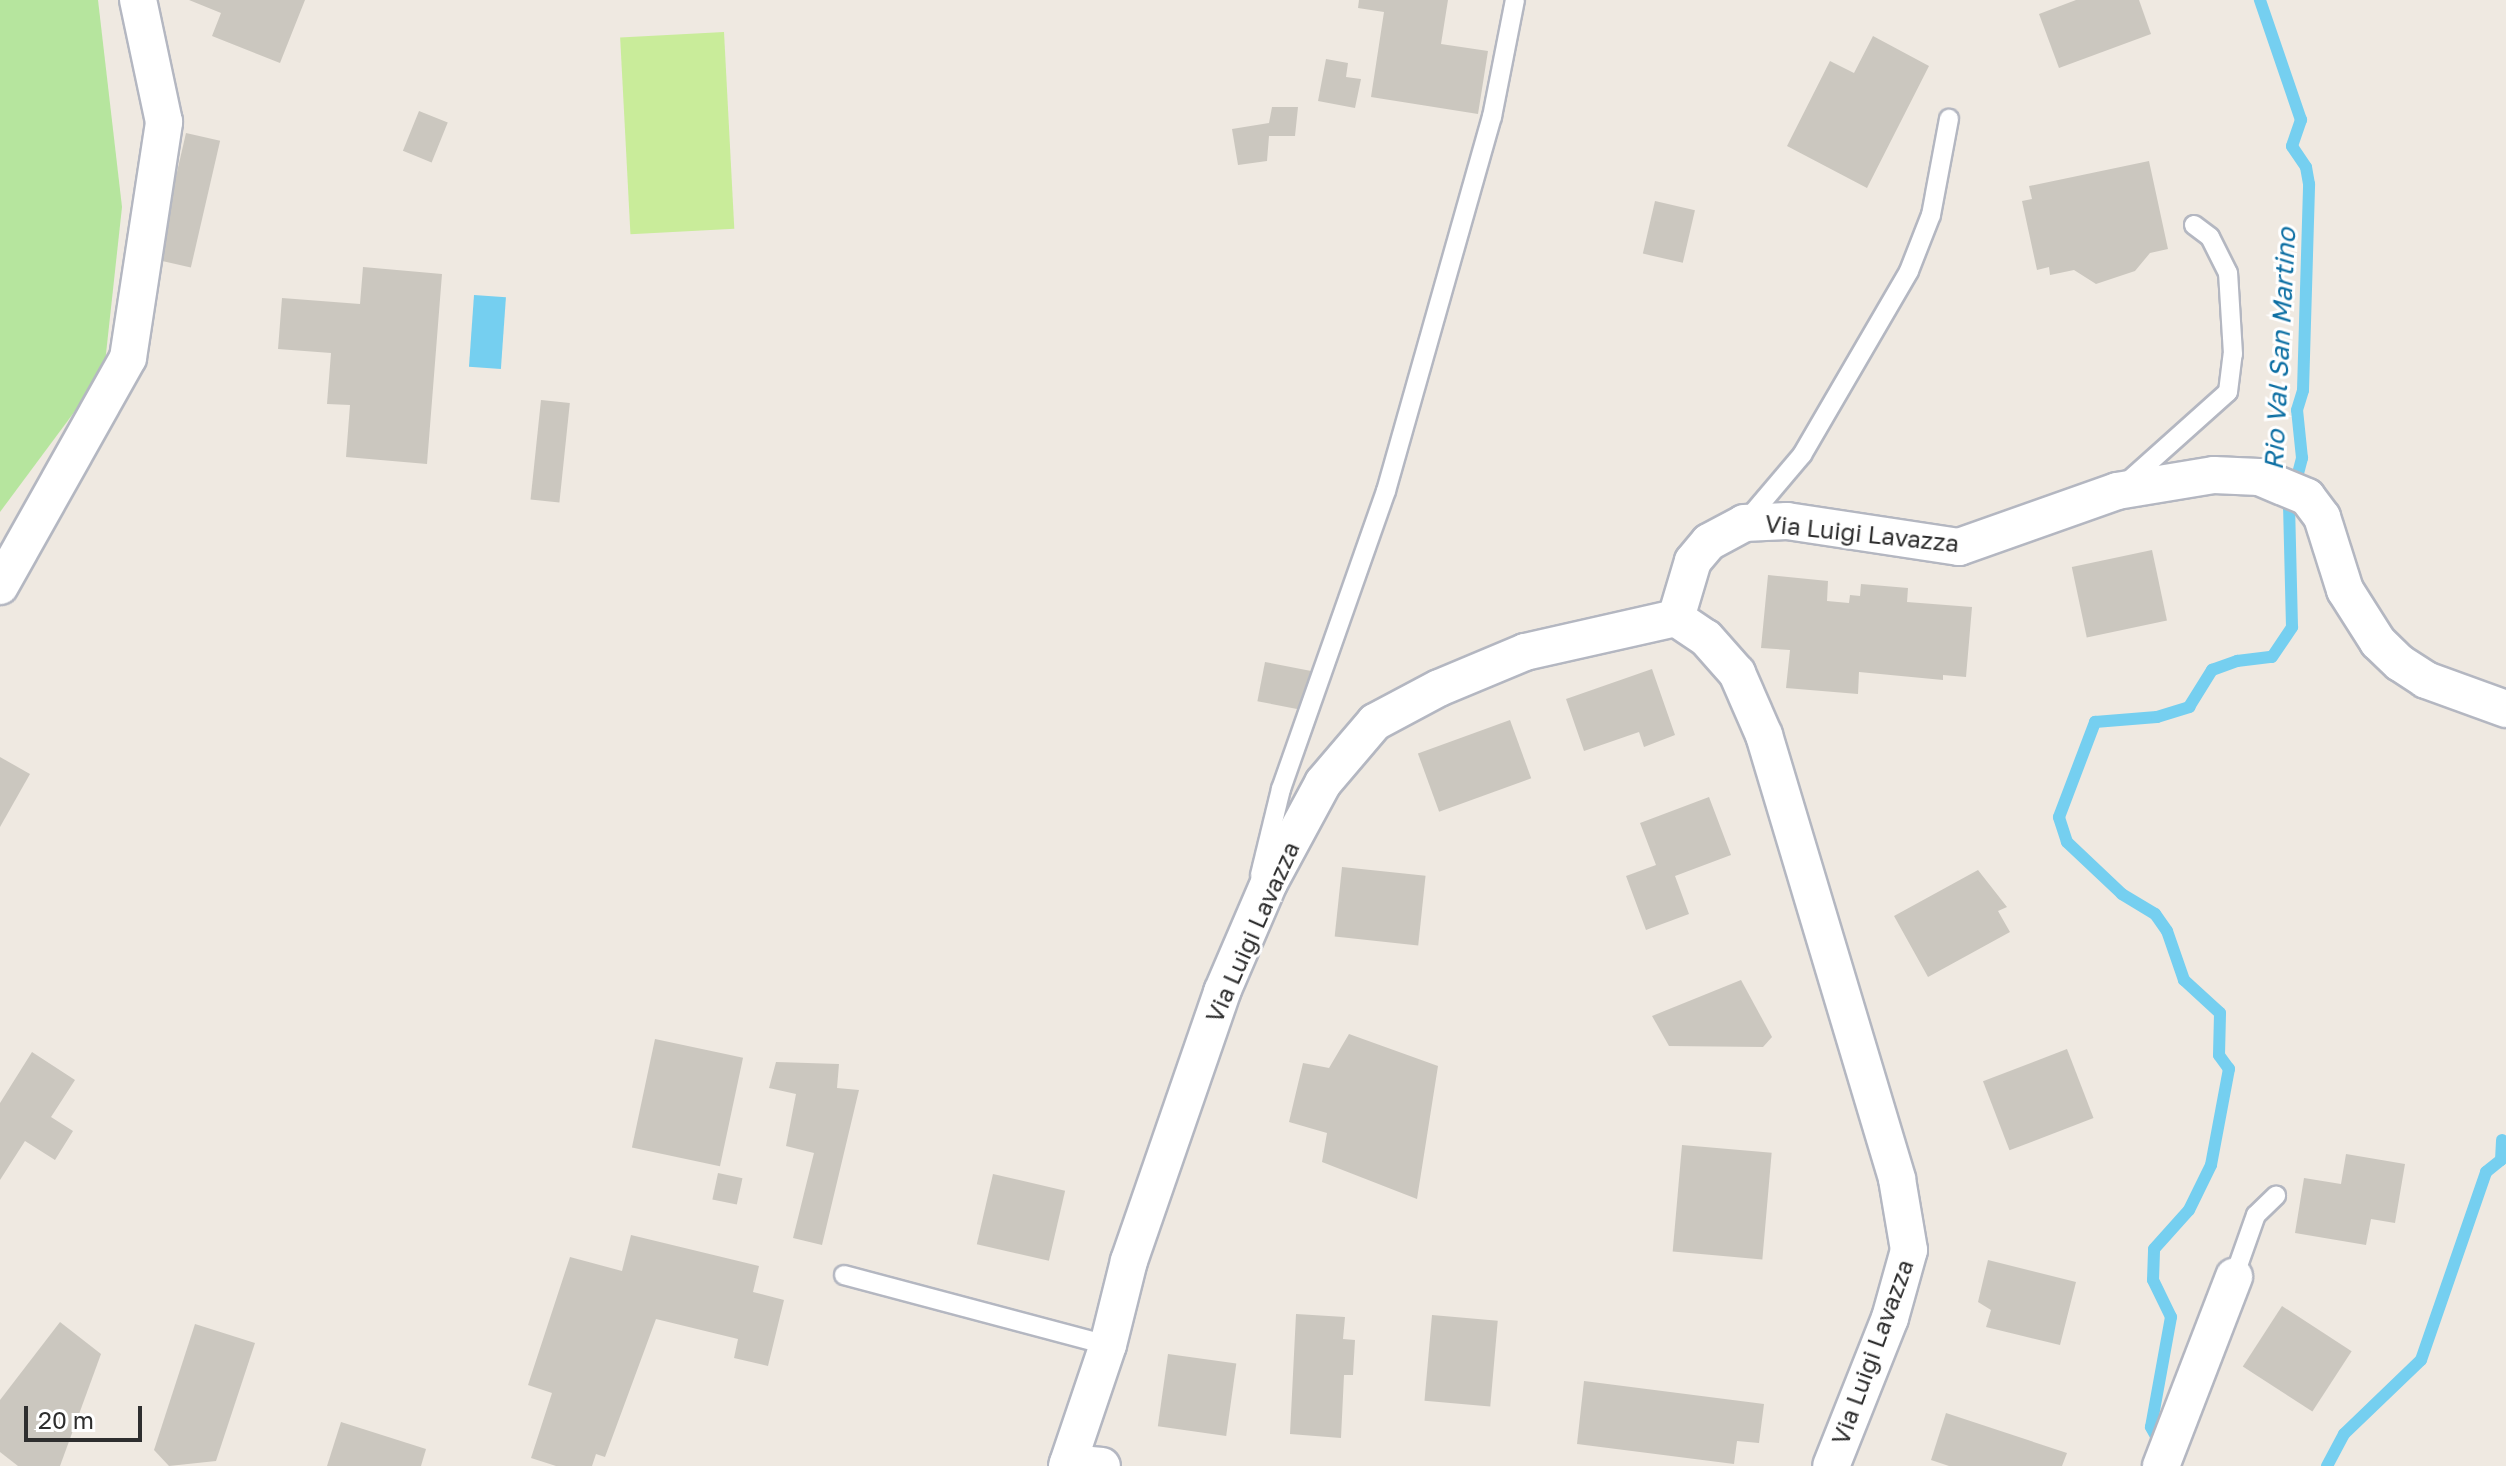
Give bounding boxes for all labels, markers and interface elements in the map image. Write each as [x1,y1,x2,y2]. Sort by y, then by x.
water label: Rio Val San Martino [2258,227,2302,471]
street label: Via Luigi Lavazza [1764,508,1960,558]
street label: Via Luigi Lavazza [1199,837,1305,1027]
street label: Via Luigi Lavazza [1825,1255,1919,1449]
scale bar [28,1390,146,1440]
text: 20 m [38,1405,94,1434]

